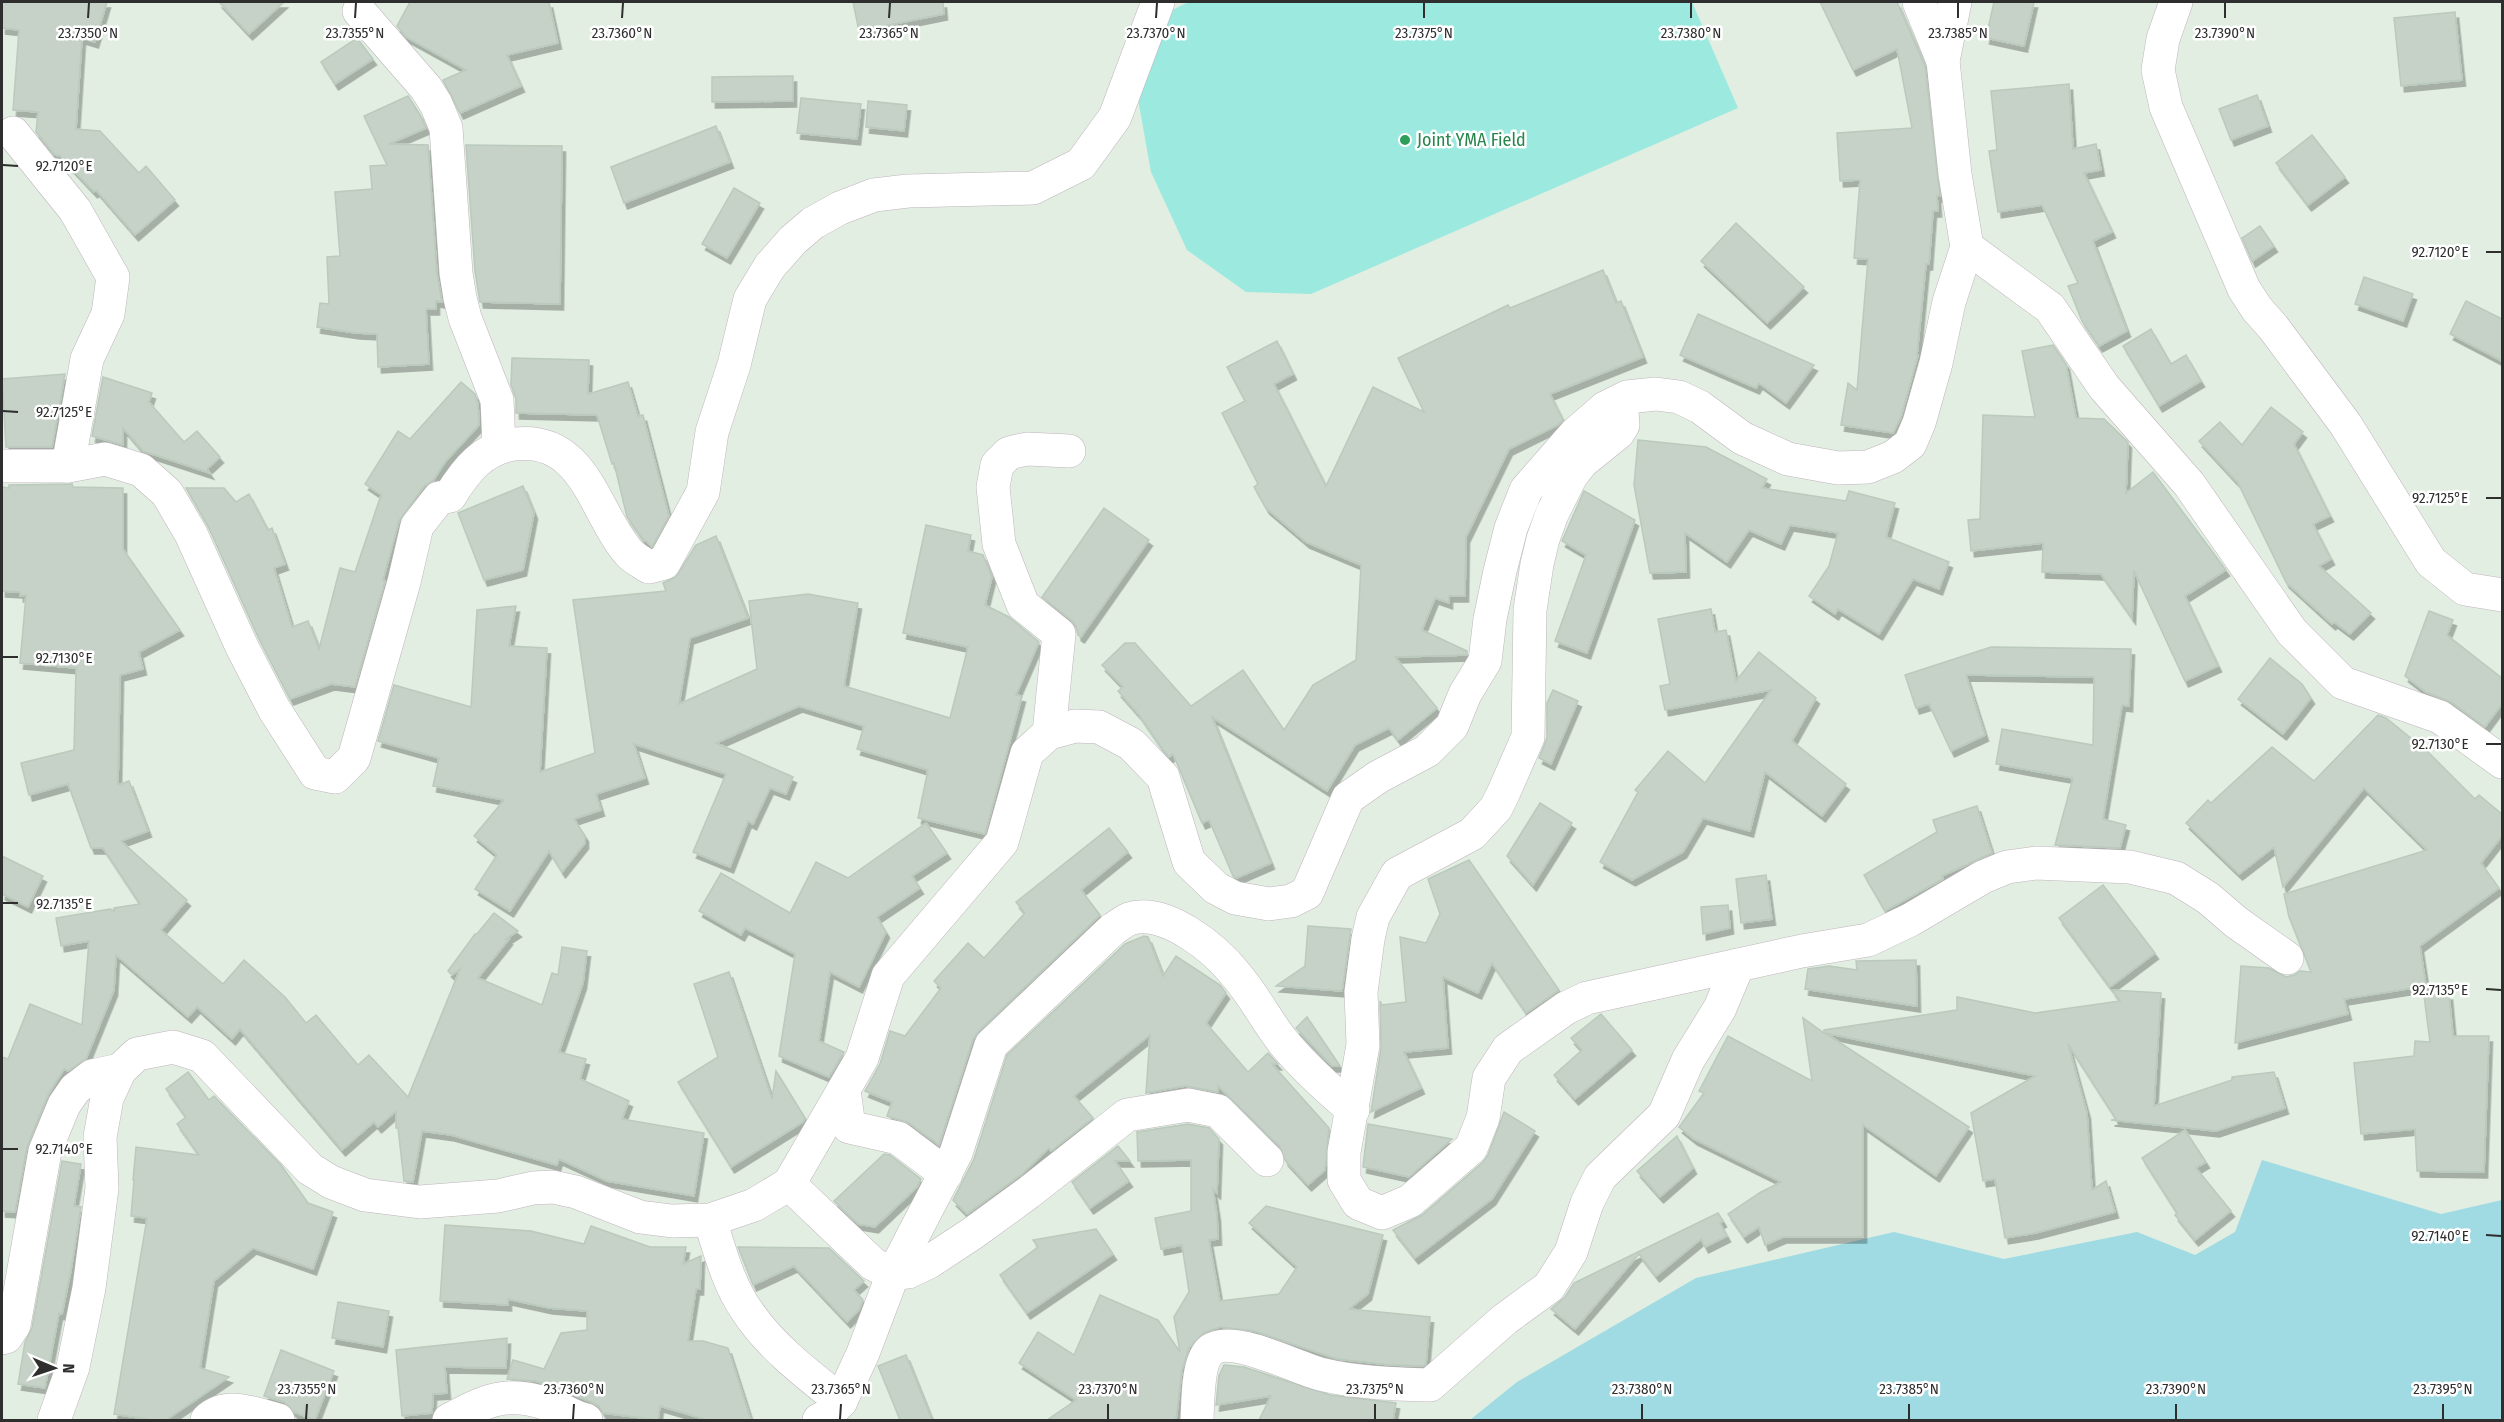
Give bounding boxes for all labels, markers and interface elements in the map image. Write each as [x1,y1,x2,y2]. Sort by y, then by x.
text: 23.7350°N [58,24,118,42]
text: 23.7355°N [326,24,384,42]
text: 23.7360°N [592,24,652,42]
text: 23.7365°N [859,24,919,42]
text: 23.7370°N [1126,24,1186,42]
text: 23.7375°N [1395,24,1453,42]
text: 23.7380°N [1661,24,1721,42]
text: 23.7385°N [1928,24,1988,42]
text: 23.7390°N [2195,24,2255,42]
place label: Joint YMA Field [1417,129,1526,151]
marker: Joint YMA Field [1398,133,1412,147]
text: 92.7120°E [35,157,93,175]
text: 92.7120°E [2411,243,2469,261]
text: 92.7125°E [36,403,92,421]
text: 92.7125°E [2412,489,2468,507]
text: 92.7130°E [35,649,93,667]
text: 92.7130°E [2411,735,2469,753]
text: 92.7135°E [36,895,92,913]
text: 92.7135°E [2412,981,2468,999]
text: 92.7140°E [35,1140,93,1158]
text: 92.7140°E [2411,1227,2469,1245]
north arrow [24,1338,84,1398]
text: N [59,1363,78,1374]
text: 23.7355°N [278,1380,336,1398]
text: 23.7360°N [544,1380,604,1398]
text: 23.7365°N [811,1380,871,1398]
text: 23.7370°N [1078,1380,1138,1398]
text: 23.7375°N [1346,1380,1404,1398]
text: 23.7380°N [1612,1380,1672,1398]
text: 23.7385°N [1879,1380,1939,1398]
text: 23.7390°N [2146,1380,2206,1398]
text: 23.7395°N [2413,1380,2473,1398]

